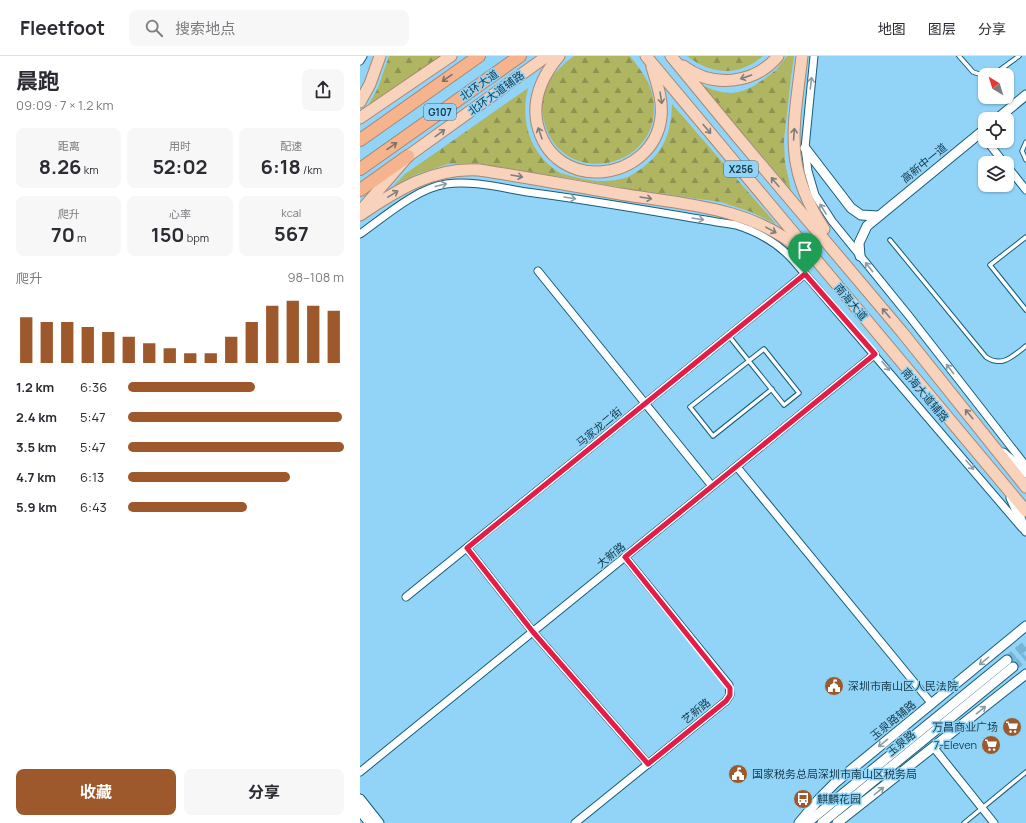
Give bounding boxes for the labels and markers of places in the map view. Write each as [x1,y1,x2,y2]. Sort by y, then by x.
pin [788,233,822,274]
public building icon: 深圳市南山区人民法院 [823,675,845,697]
place label: 深圳市南山区人民法院 [848,678,958,693]
supermarket icon: 万昌商业广场 [1001,716,1023,738]
place label: 万昌商业广场 [932,719,998,734]
supermarket icon: 7-Eleven [980,734,1002,756]
place label: 7-Eleven [934,737,977,752]
public building icon: 国家税务总局深圳市南山区税务局 [727,763,749,785]
place label: 国家税务总局深圳市南山区税务局 [752,766,917,781]
bus stop icon: 麒麟花园 [792,788,814,810]
place label: 麒麟花园 [817,791,861,806]

